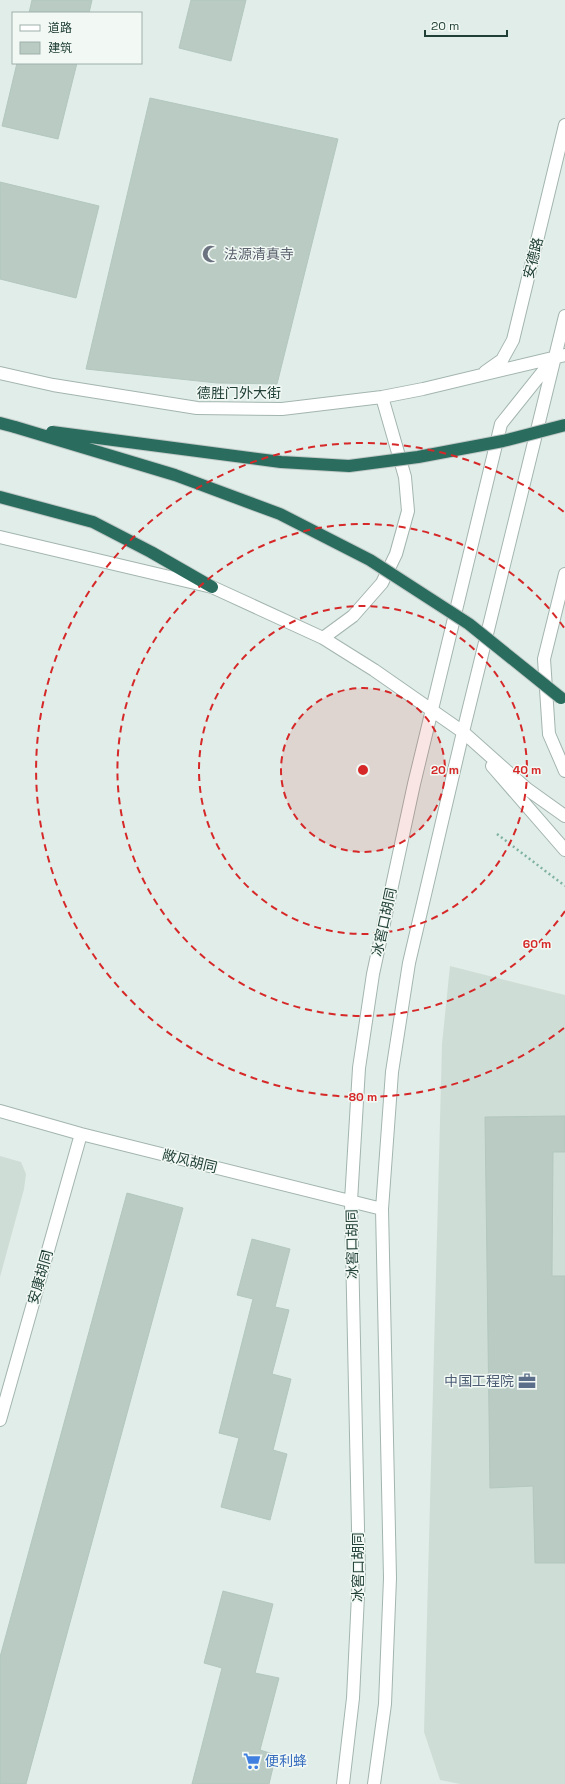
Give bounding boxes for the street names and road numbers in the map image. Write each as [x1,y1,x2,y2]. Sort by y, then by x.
street label: 安德路 [519,235,547,281]
street label: 德胜门外大街 [197,384,281,402]
street label: 冰窖口胡同 [368,886,400,958]
street label: 敞风胡同 [161,1145,219,1177]
street label: 冰窖口胡同 [342,1209,362,1279]
street label: 安康胡同 [24,1248,56,1306]
street label: 冰窖口胡同 [349,1532,367,1602]

